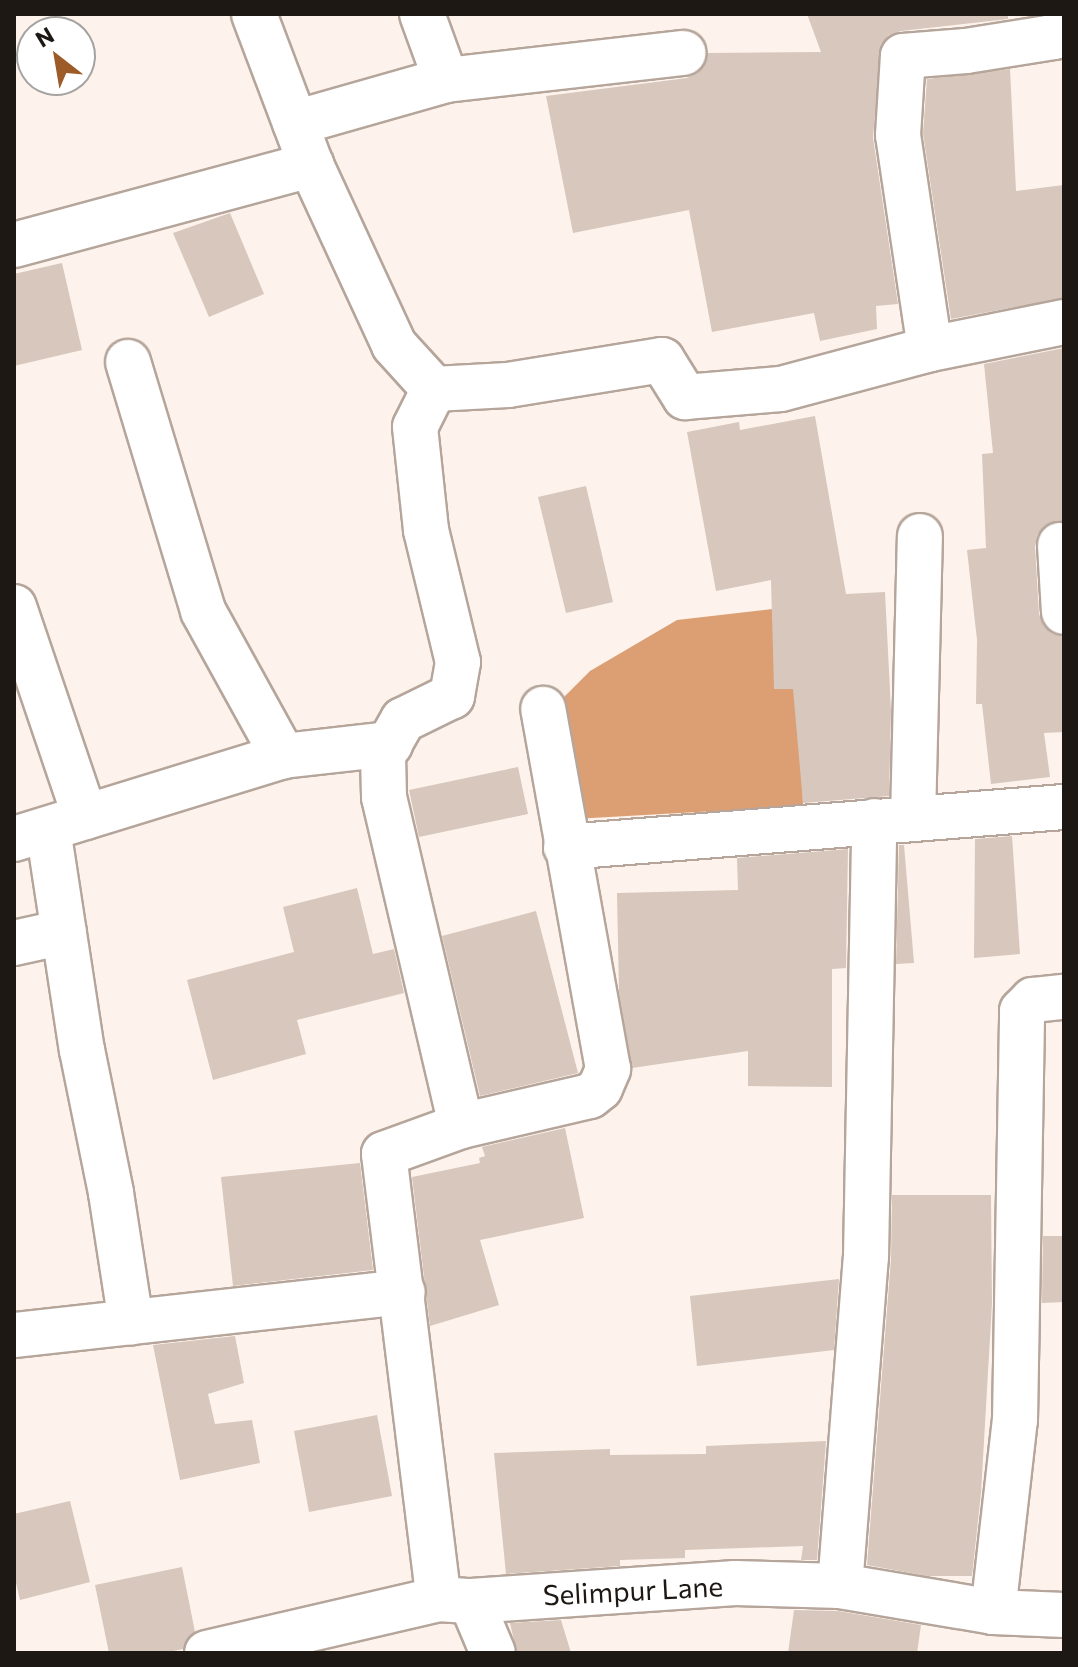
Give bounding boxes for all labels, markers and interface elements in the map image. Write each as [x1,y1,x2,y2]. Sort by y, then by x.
north arrow [16,16,96,96]
text: N [30,21,58,53]
street label: Selimpur Lane [542,1569,724,1611]

